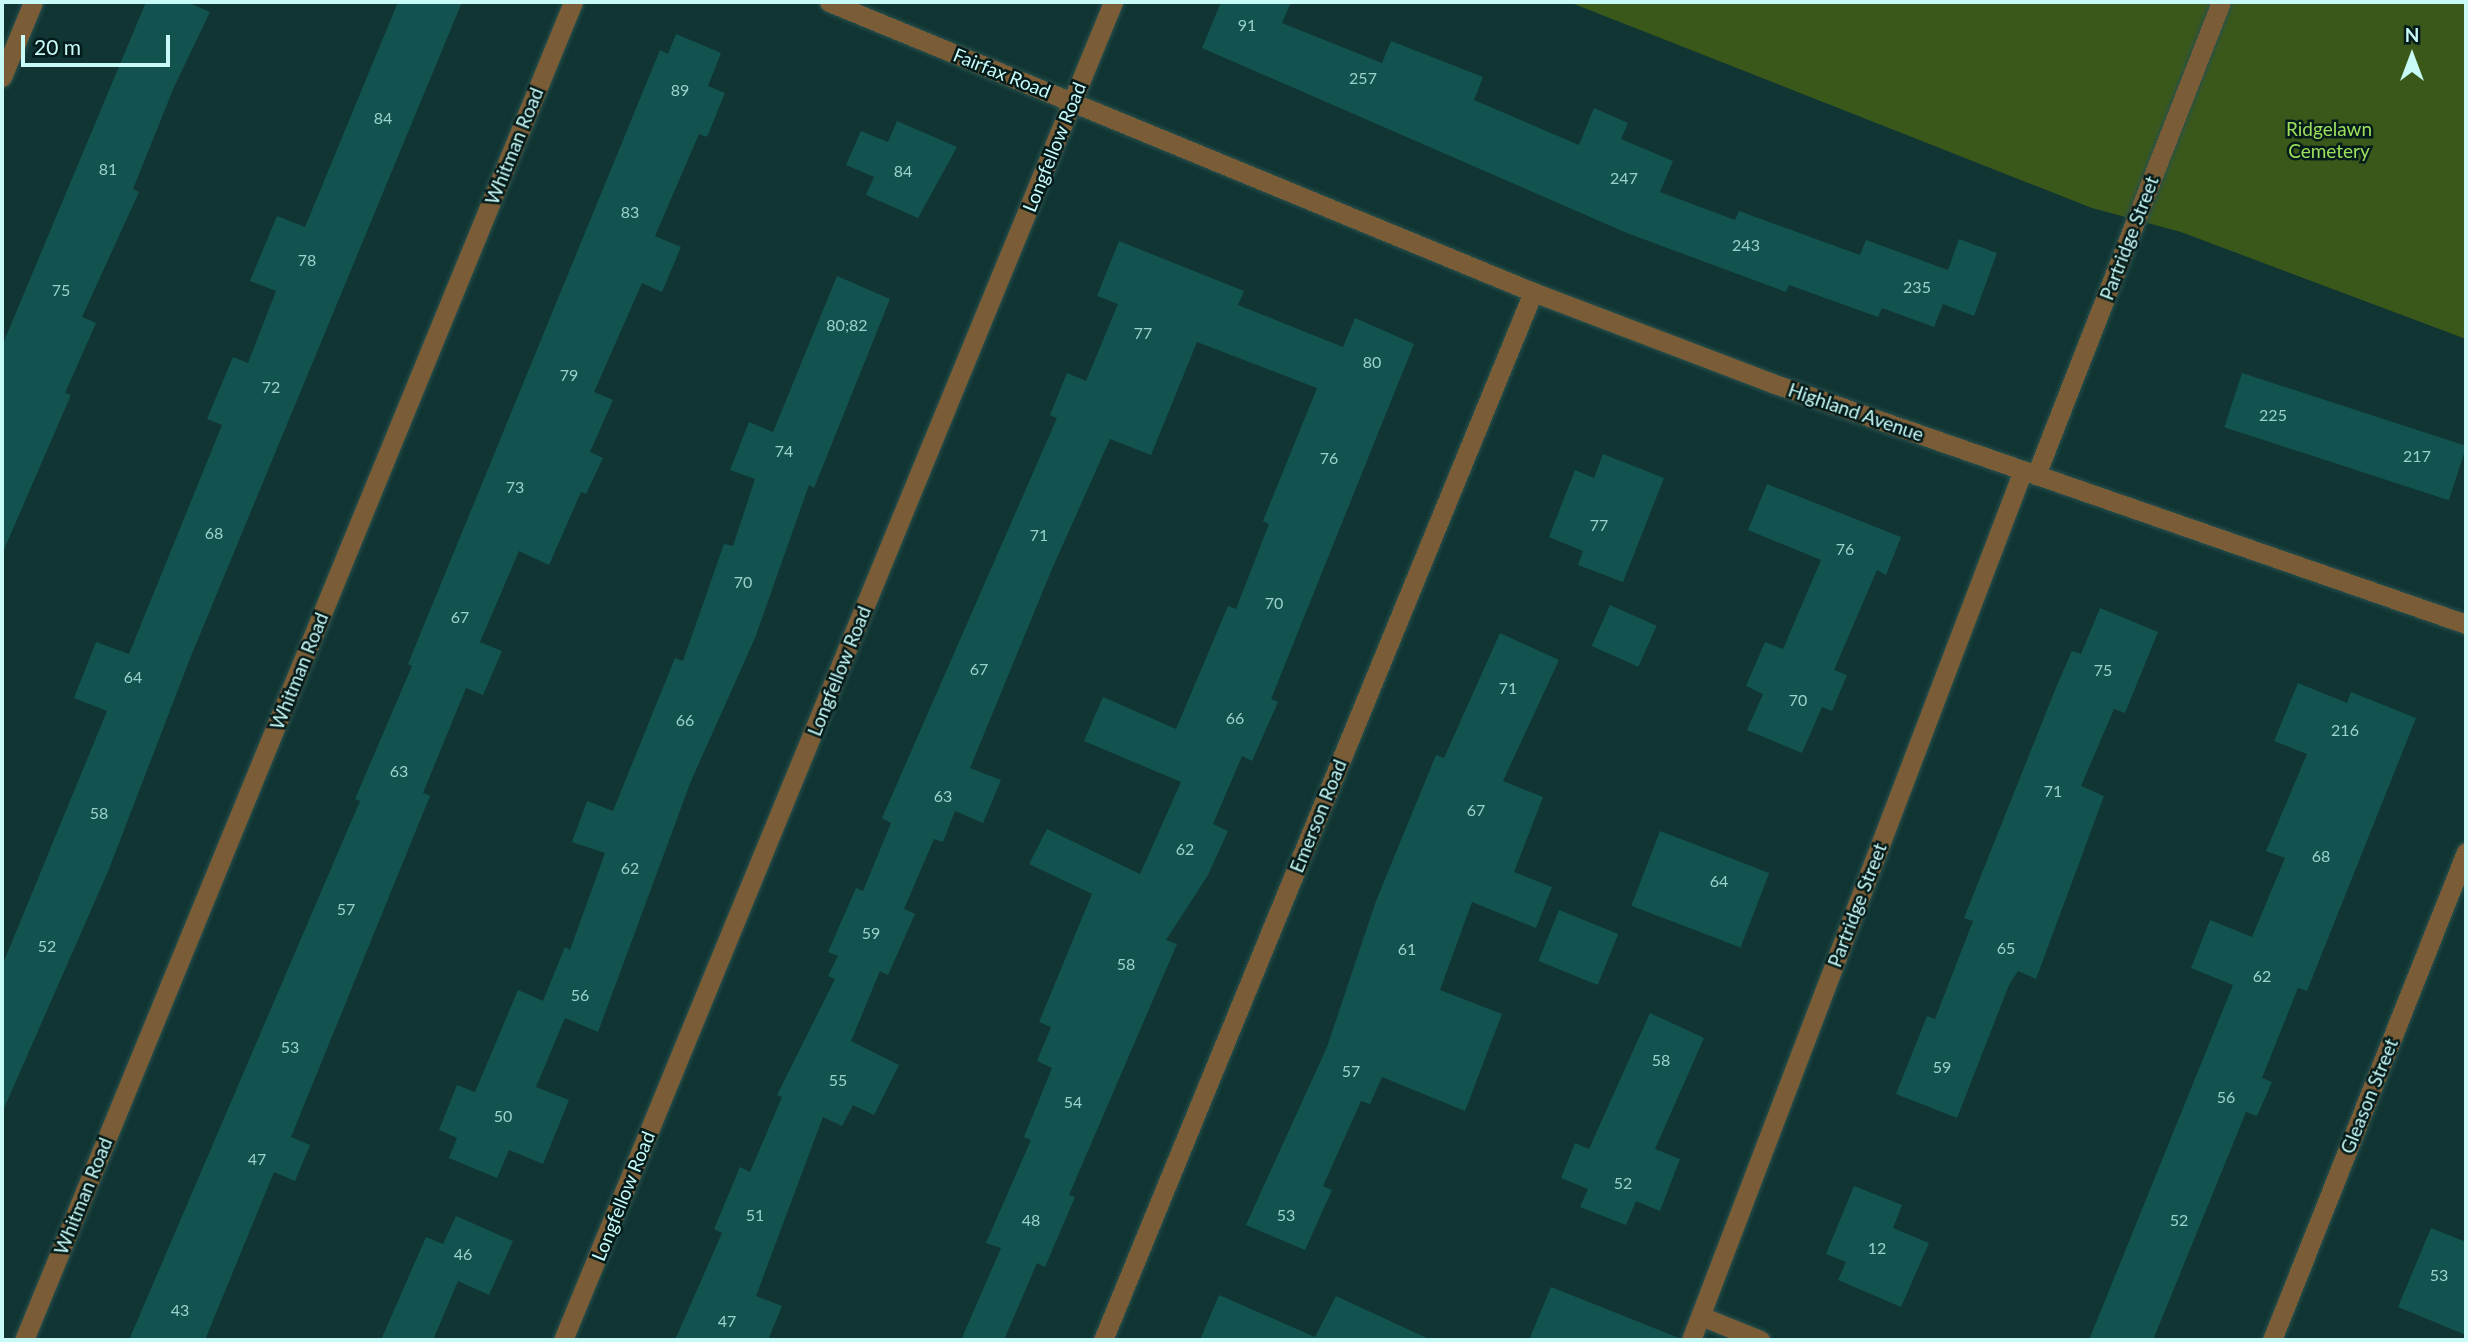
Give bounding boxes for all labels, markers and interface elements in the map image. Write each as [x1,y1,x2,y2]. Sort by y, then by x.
house number: 91 [1238,15,1256,35]
scale bar [24,21,173,65]
north arrow [2377,21,2447,91]
text: N [2405,23,2419,46]
text: 20 m [34,34,81,59]
street label: Fairfax Road [950,43,1054,103]
house number: 257 [1349,68,1377,88]
street label: Longfellow Road [1018,79,1090,215]
house number: 89 [671,80,689,100]
street label: Whitman Road [480,84,548,208]
house number: 84 [374,108,392,128]
park label: Ridgelawn Cemetery [2286,118,2372,162]
house number: 81 [99,159,117,179]
house number: 84 [894,161,912,181]
house number: 247 [1610,168,1638,188]
street label: Partridge Street [2095,173,2163,303]
house number: 83 [621,202,639,222]
house number: 243 [1732,235,1760,255]
house number: 78 [298,250,316,270]
house number: 235 [1903,277,1931,297]
house number: 75 [52,280,70,300]
house number: 80;82 [826,315,868,335]
house number: 77 [1134,323,1152,343]
house number: 80 [1363,352,1381,372]
house number: 79 [560,365,578,385]
house number: 72 [262,377,280,397]
street label: Highland Avenue [1785,378,1927,446]
house number: 225 [2259,405,2287,425]
house number: 74 [775,441,793,461]
house number: 217 [2403,446,2431,466]
house number: 76 [1320,448,1338,468]
house number: 73 [506,477,524,497]
house number: 77 [1590,515,1608,535]
house number: 68 [205,523,223,543]
house number: 71 [1030,525,1048,545]
house number: 76 [1836,539,1854,559]
house number: 70 [734,572,752,592]
house number: 70 [1265,593,1283,613]
street label: Longfellow Road [803,603,875,739]
house number: 67 [451,607,469,627]
street label: Whitman Road [265,609,333,733]
house number: 67 [970,659,988,679]
house number: 75 [2094,660,2112,680]
house number: 64 [124,667,142,687]
house number: 71 [1499,678,1517,698]
house number: 70 [1789,690,1807,710]
house number: 66 [1226,708,1244,728]
house number: 66 [676,710,694,730]
house number: 216 [2331,720,2359,740]
street label: Emerson Road [1285,756,1351,876]
house number: 63 [390,761,408,781]
house number: 71 [2044,781,2062,801]
house number: 63 [934,786,952,806]
house number: 67 [1467,800,1485,820]
house number: 58 [90,803,108,823]
house number: 62 [1176,839,1194,859]
street label: Partridge Street [1823,840,1891,970]
house number: 68 [2312,846,2330,866]
house number: 62 [621,858,639,878]
house number: 64 [1710,871,1728,891]
house number: 57 [337,899,355,919]
house number: 59 [862,923,880,943]
house number: 52 [38,936,56,956]
house number: 65 [1997,938,2015,958]
house number: 61 [1398,939,1416,959]
house number: 58 [1117,954,1135,974]
house number: 62 [2253,966,2271,986]
house number: 56 [571,985,589,1005]
street label: Gleason Street [2336,1035,2402,1157]
house number: 53 [281,1037,299,1057]
house number: 58 [1652,1050,1670,1070]
house number: 59 [1933,1057,1951,1077]
house number: 57 [1342,1061,1360,1081]
house number: 55 [829,1070,847,1090]
house number: 56 [2217,1087,2235,1107]
house number: 54 [1064,1092,1082,1112]
house number: 50 [494,1106,512,1126]
street label: Longfellow Road [587,1128,659,1264]
street label: Whitman Road [49,1134,117,1258]
house number: 47 [248,1149,266,1169]
house number: 52 [1614,1173,1632,1193]
house number: 51 [746,1205,764,1225]
house number: 53 [1277,1205,1295,1225]
house number: 48 [1022,1210,1040,1230]
house number: 52 [2170,1210,2188,1230]
house number: 12 [1868,1238,1886,1258]
house number: 46 [454,1244,472,1264]
house number: 53 [2430,1265,2448,1285]
house number: 43 [171,1300,189,1320]
house number: 47 [718,1311,736,1331]

